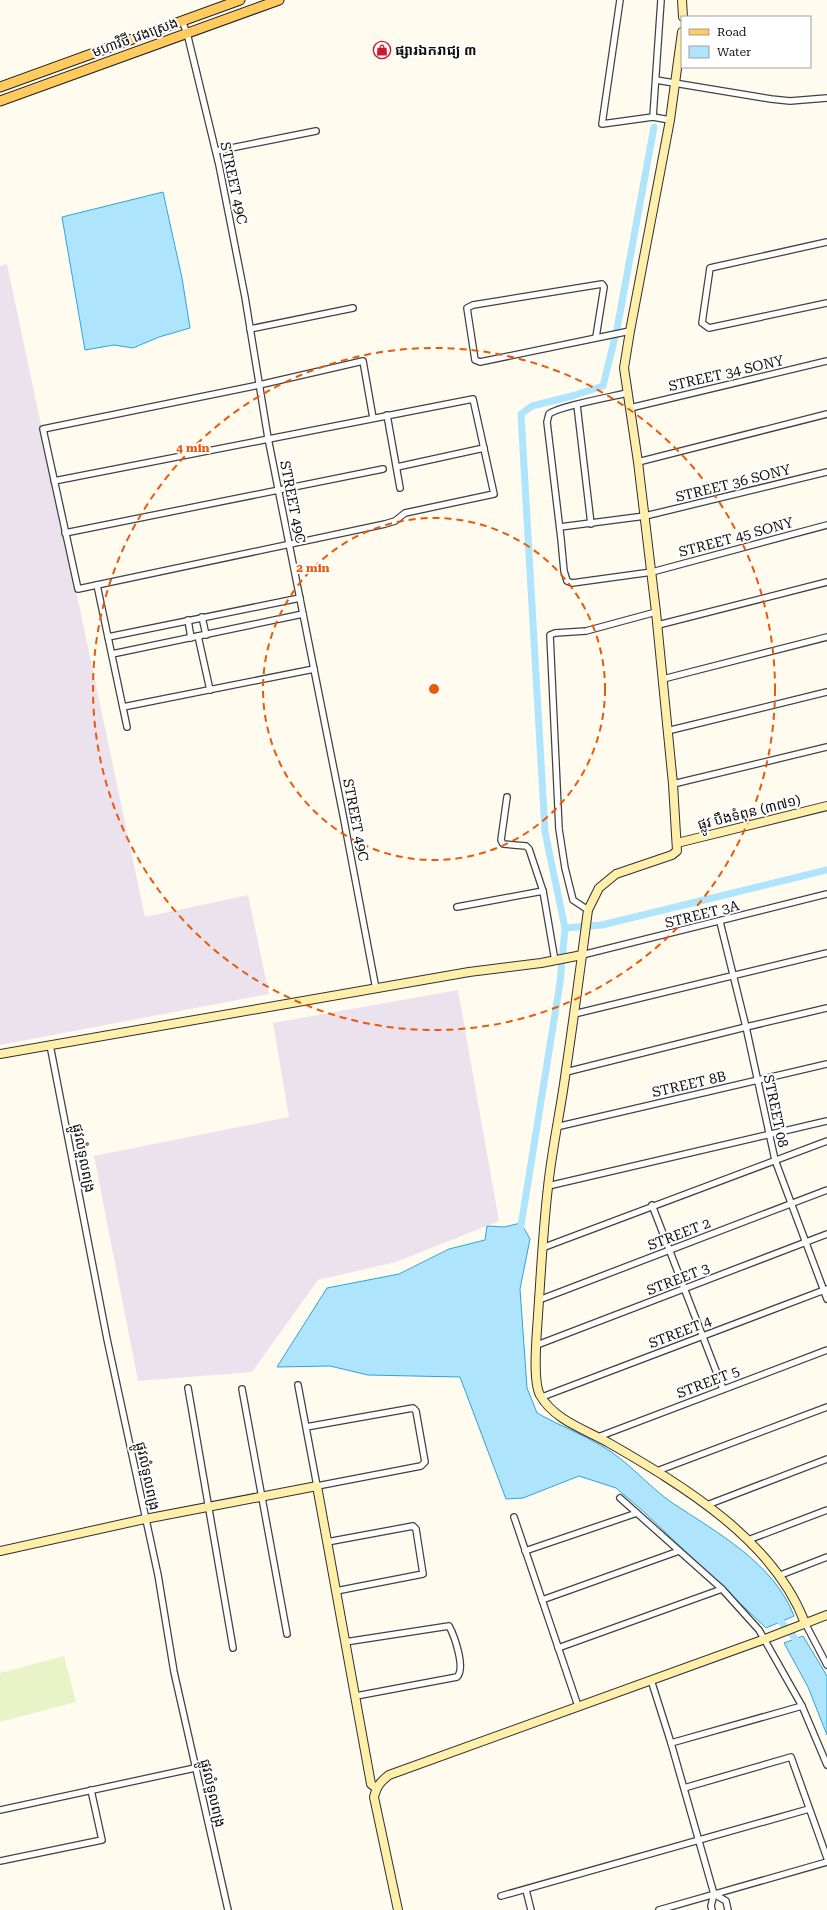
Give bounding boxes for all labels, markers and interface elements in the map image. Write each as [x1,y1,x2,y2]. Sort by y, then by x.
street label: មហាវិថី វេងស្រេង [90,14,181,61]
legend [681,16,811,68]
text: Road [717,25,747,39]
shop icon: ផ្សារឯករាជ្យ ៣ [372,40,392,60]
place label: ផ្សារឯករាជ្យ ៣ [395,42,476,59]
text: Water [717,45,751,59]
street label: STREET 49C [217,140,251,226]
street label: STREET 34 SONY [667,352,786,394]
text: 4 min [176,441,210,455]
street label: STREET 49C [277,459,309,545]
street label: STREET 36 SONY [674,461,793,505]
street label: STREET 45 SONY [677,514,795,560]
text: 2 min [296,561,330,575]
centre of rings [427,682,441,696]
street label: STREET 49C [340,777,372,863]
street label: ផ្លូវ បឹងទំពុន (៣៧១) [696,791,803,837]
street label: STREET 3A [663,897,741,931]
street label: STREET 8B [650,1068,728,1100]
street label: STREET 08 [760,1073,792,1149]
street label: ផ្លូវលំទួលពង្រ [65,1122,98,1194]
street label: STREET 2 [645,1215,713,1253]
street label: STREET 3 [644,1260,712,1298]
street label: STREET 4 [646,1313,714,1351]
street label: STREET 5 [674,1363,742,1401]
street label: ផ្លូវលំទួលពង្រ [129,1440,163,1513]
street label: ផ្លូវលំទួលពង្រ [193,1757,229,1830]

